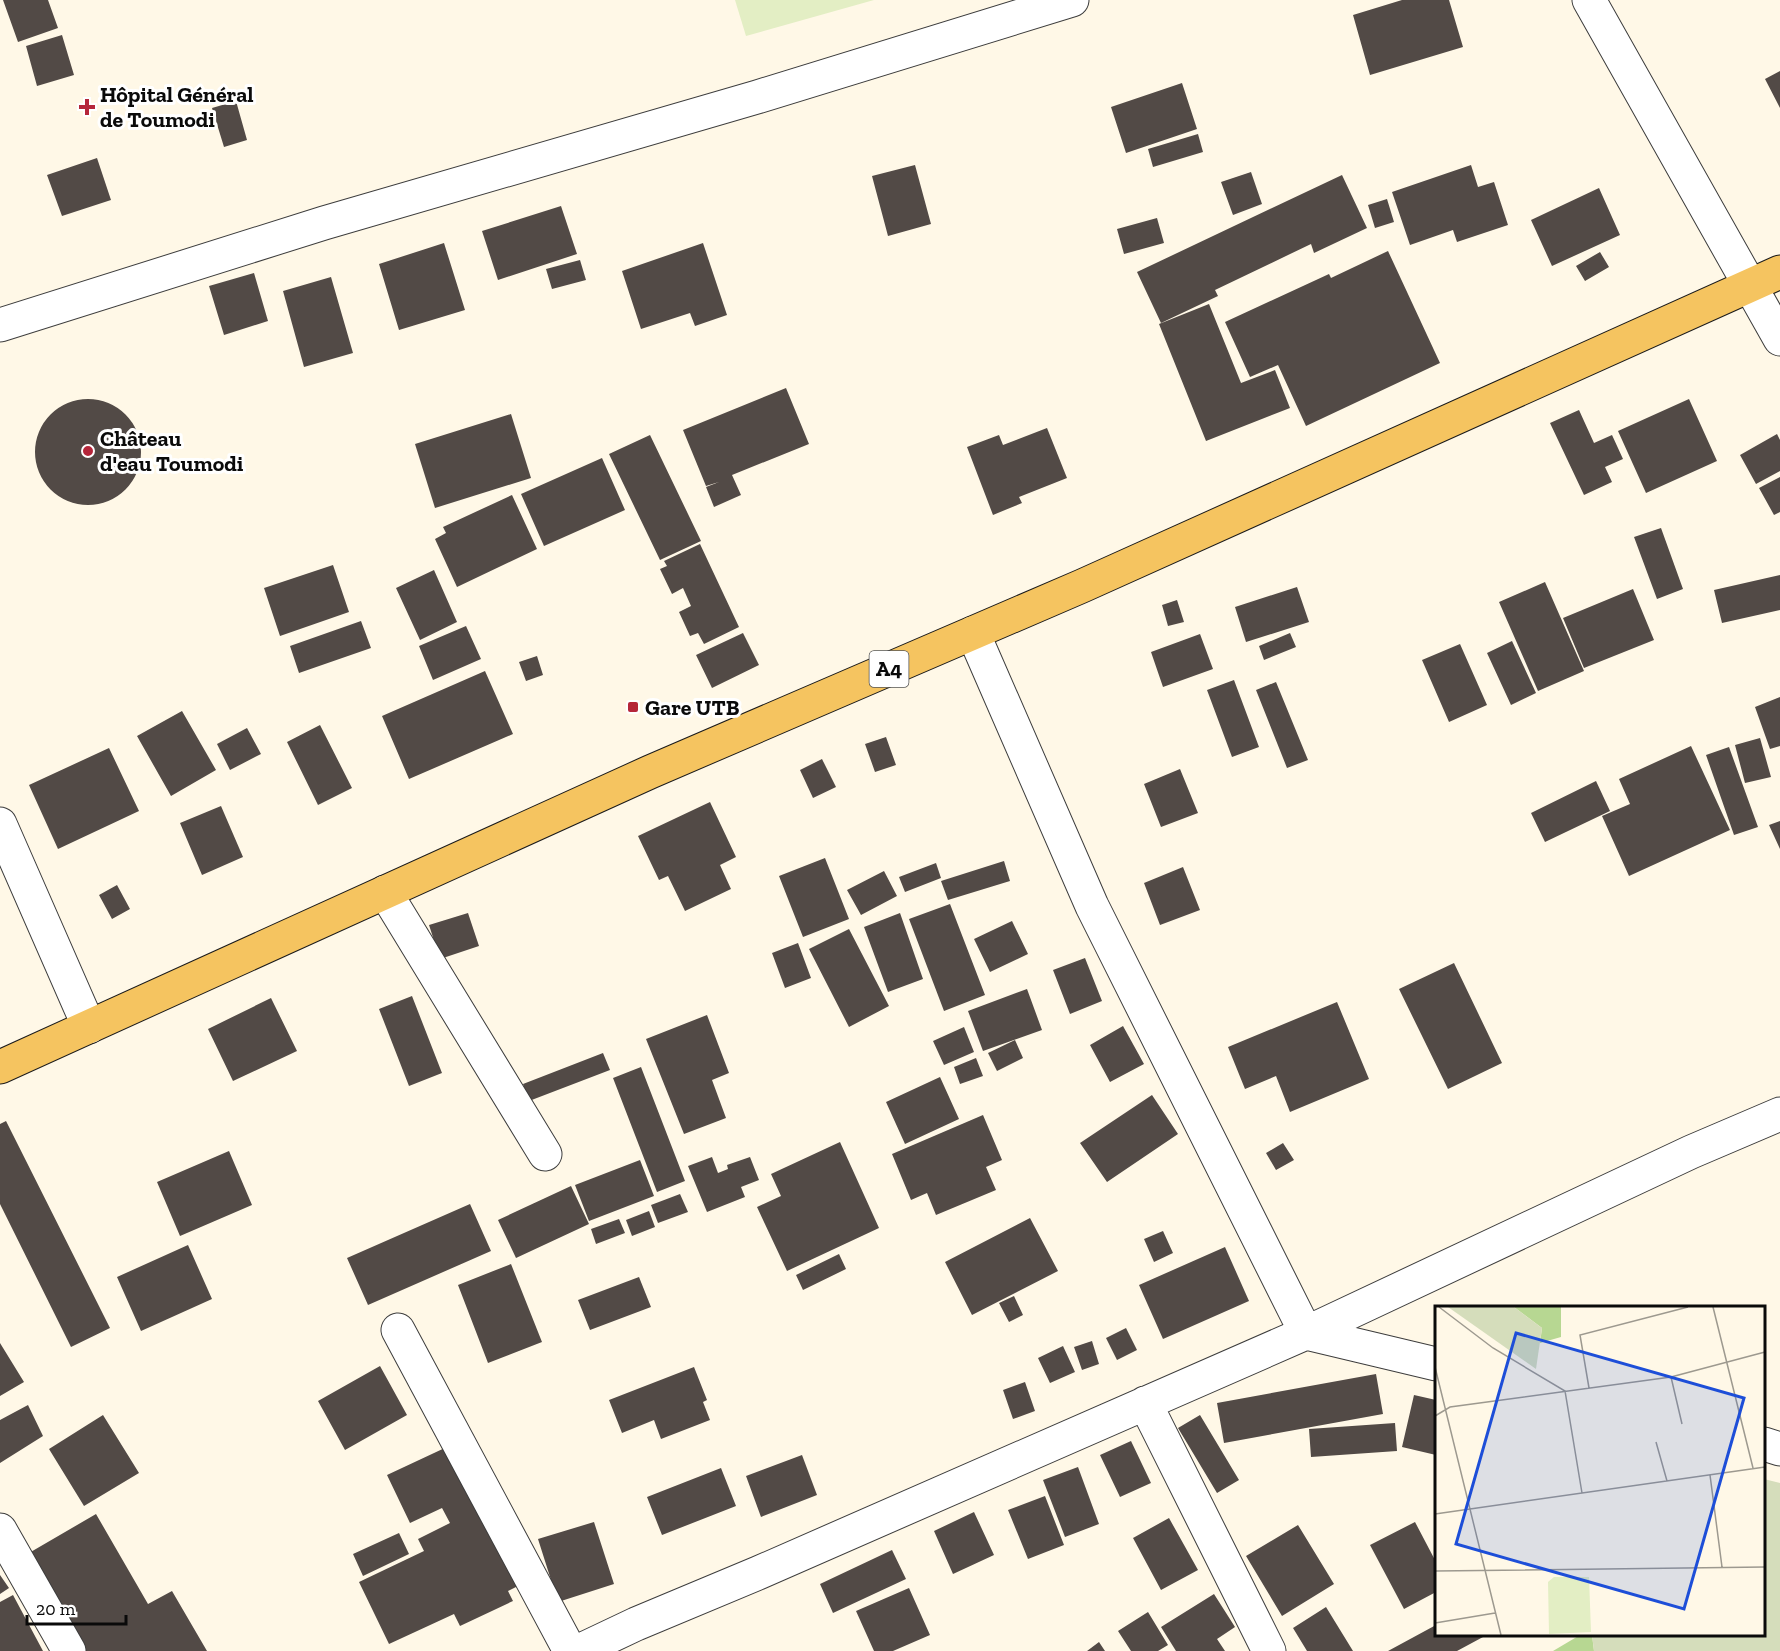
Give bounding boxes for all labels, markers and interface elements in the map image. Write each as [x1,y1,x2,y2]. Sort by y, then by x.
place label: Hôpital Général de Toumodi [100,81,254,133]
marker: Hôpital Général de Toumodi [78,98,96,116]
place label: Château d'eau Toumodi [100,425,244,477]
marker: Château d'eau Toumodi [81,444,95,458]
road number: A4 [870,651,908,687]
place label: Gare UTB [645,694,740,721]
marker: Gare UTB [626,700,640,714]
inset map [1435,1306,1765,1636]
scale bar [27,1588,126,1626]
text: 20 m [36,1598,76,1620]

